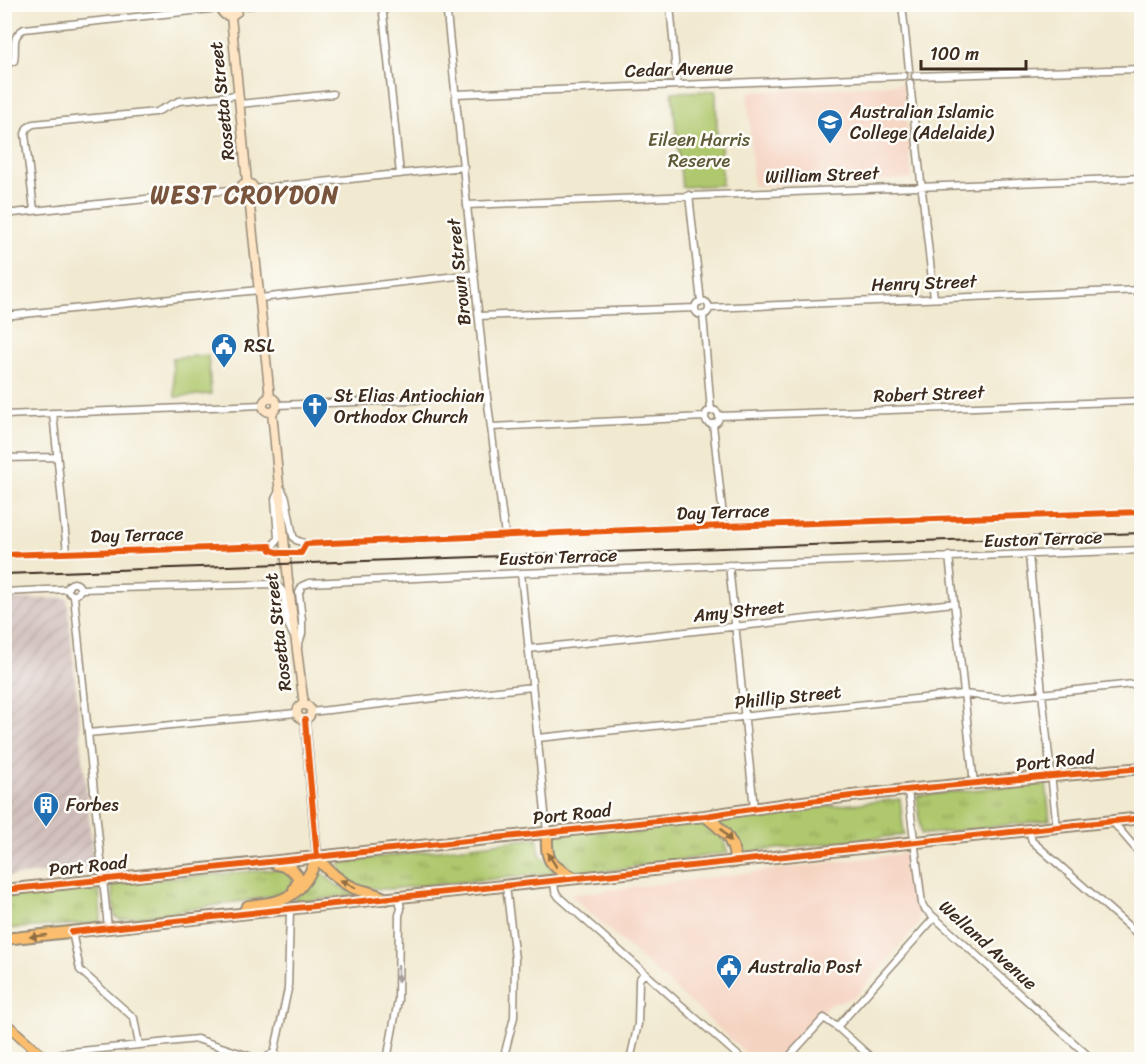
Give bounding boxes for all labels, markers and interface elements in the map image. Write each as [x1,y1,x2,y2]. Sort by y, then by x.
scale bar [921,33,1026,71]
text: 100 m [930,38,979,70]
street label: Rosetta Street [200,40,244,162]
street label: Cedar Avenue [624,51,734,87]
place label: Australian Islamic College (Adelaide) [849,96,995,149]
school or university icon: Australian Islamic College (Adelaide) [815,107,845,145]
park label: Eileen Harris Reserve [648,124,751,177]
street label: William Street [765,157,880,193]
district label: WEST CROYDON [150,174,340,216]
street label: Brown Street [437,216,481,327]
street label: Henry Street [871,265,978,301]
place label: RSL [244,330,275,362]
public building icon: RSL [209,331,239,369]
street label: Robert Street [873,376,986,412]
place label: St Elias Antiochian Orthodox Church [334,380,485,433]
church icon: St Elias Antiochian Orthodox Church [300,391,330,429]
street label: Day Terrace [676,494,770,530]
street label: Day Terrace [90,517,184,553]
street label: Euston Terrace [983,521,1103,557]
street label: Euston Terrace [498,539,618,575]
street label: Rosetta Street [255,571,301,693]
street label: Amy Street [691,590,787,632]
street label: Phillip Street [733,675,843,719]
street label: Port Road [1014,741,1097,781]
place label: Forbes [66,789,119,821]
building icon: Forbes [31,790,61,828]
street label: Port Road [531,794,614,834]
one-way arrow [720,827,732,843]
street label: Port Road [47,846,130,886]
one-way arrow [547,851,558,868]
one-way arrow [339,879,356,889]
street label: Welland Avenue [931,892,1045,998]
one-way arrow [29,931,48,940]
place label: Australia Post [747,951,862,983]
public building icon: Australia Post [714,952,744,990]
one-way arrow [393,964,403,983]

